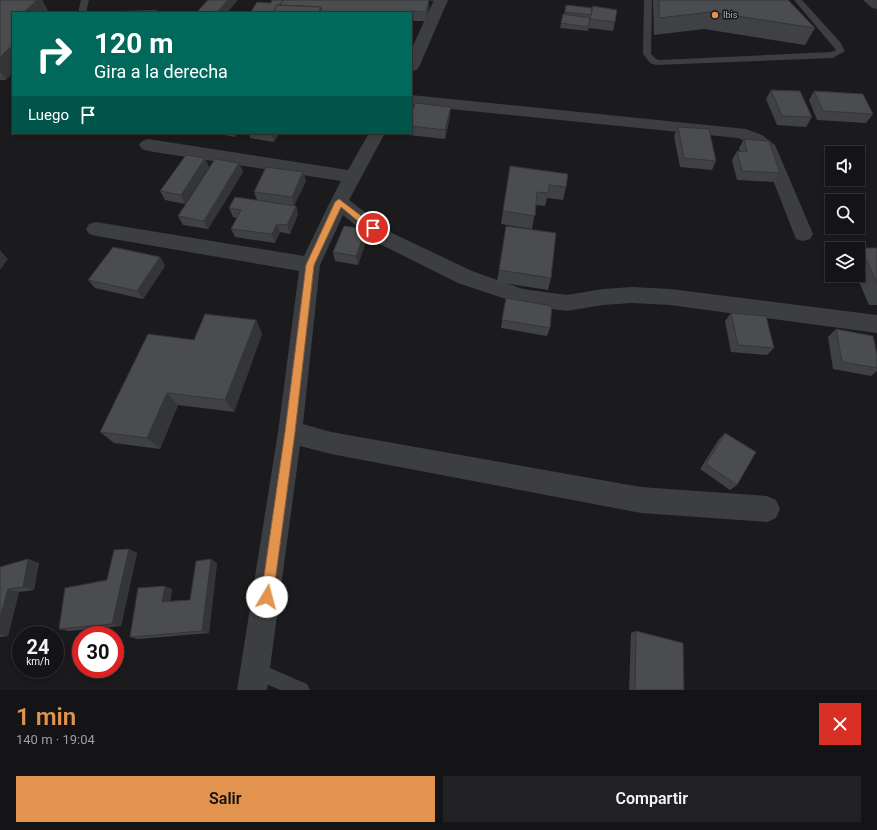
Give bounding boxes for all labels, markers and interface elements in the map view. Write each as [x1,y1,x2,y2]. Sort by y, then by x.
marker: Ibis [710,10,720,20]
place label: Ibis [723,10,738,20]
text: 120 m [94,27,173,60]
icon: right [28,28,80,80]
text: Gira a la derecha [94,61,228,82]
icon: arrive [77,104,99,126]
text: Luego [28,106,69,124]
map controls [825,146,865,282]
button: sound [825,146,865,186]
button: search [825,194,865,234]
pin [356,211,390,245]
icon: arrive [362,217,384,239]
button: layers [825,242,865,282]
position arrow [246,576,288,618]
speed limit sign: 30 [72,626,124,678]
text: 24 [27,635,49,659]
text: km/h [26,656,50,667]
text: 1 min [16,703,76,731]
button: close [819,703,861,745]
text: 140 m · 19:04 [16,732,95,747]
button: Salir [16,776,435,822]
button: Compartir [443,776,861,822]

